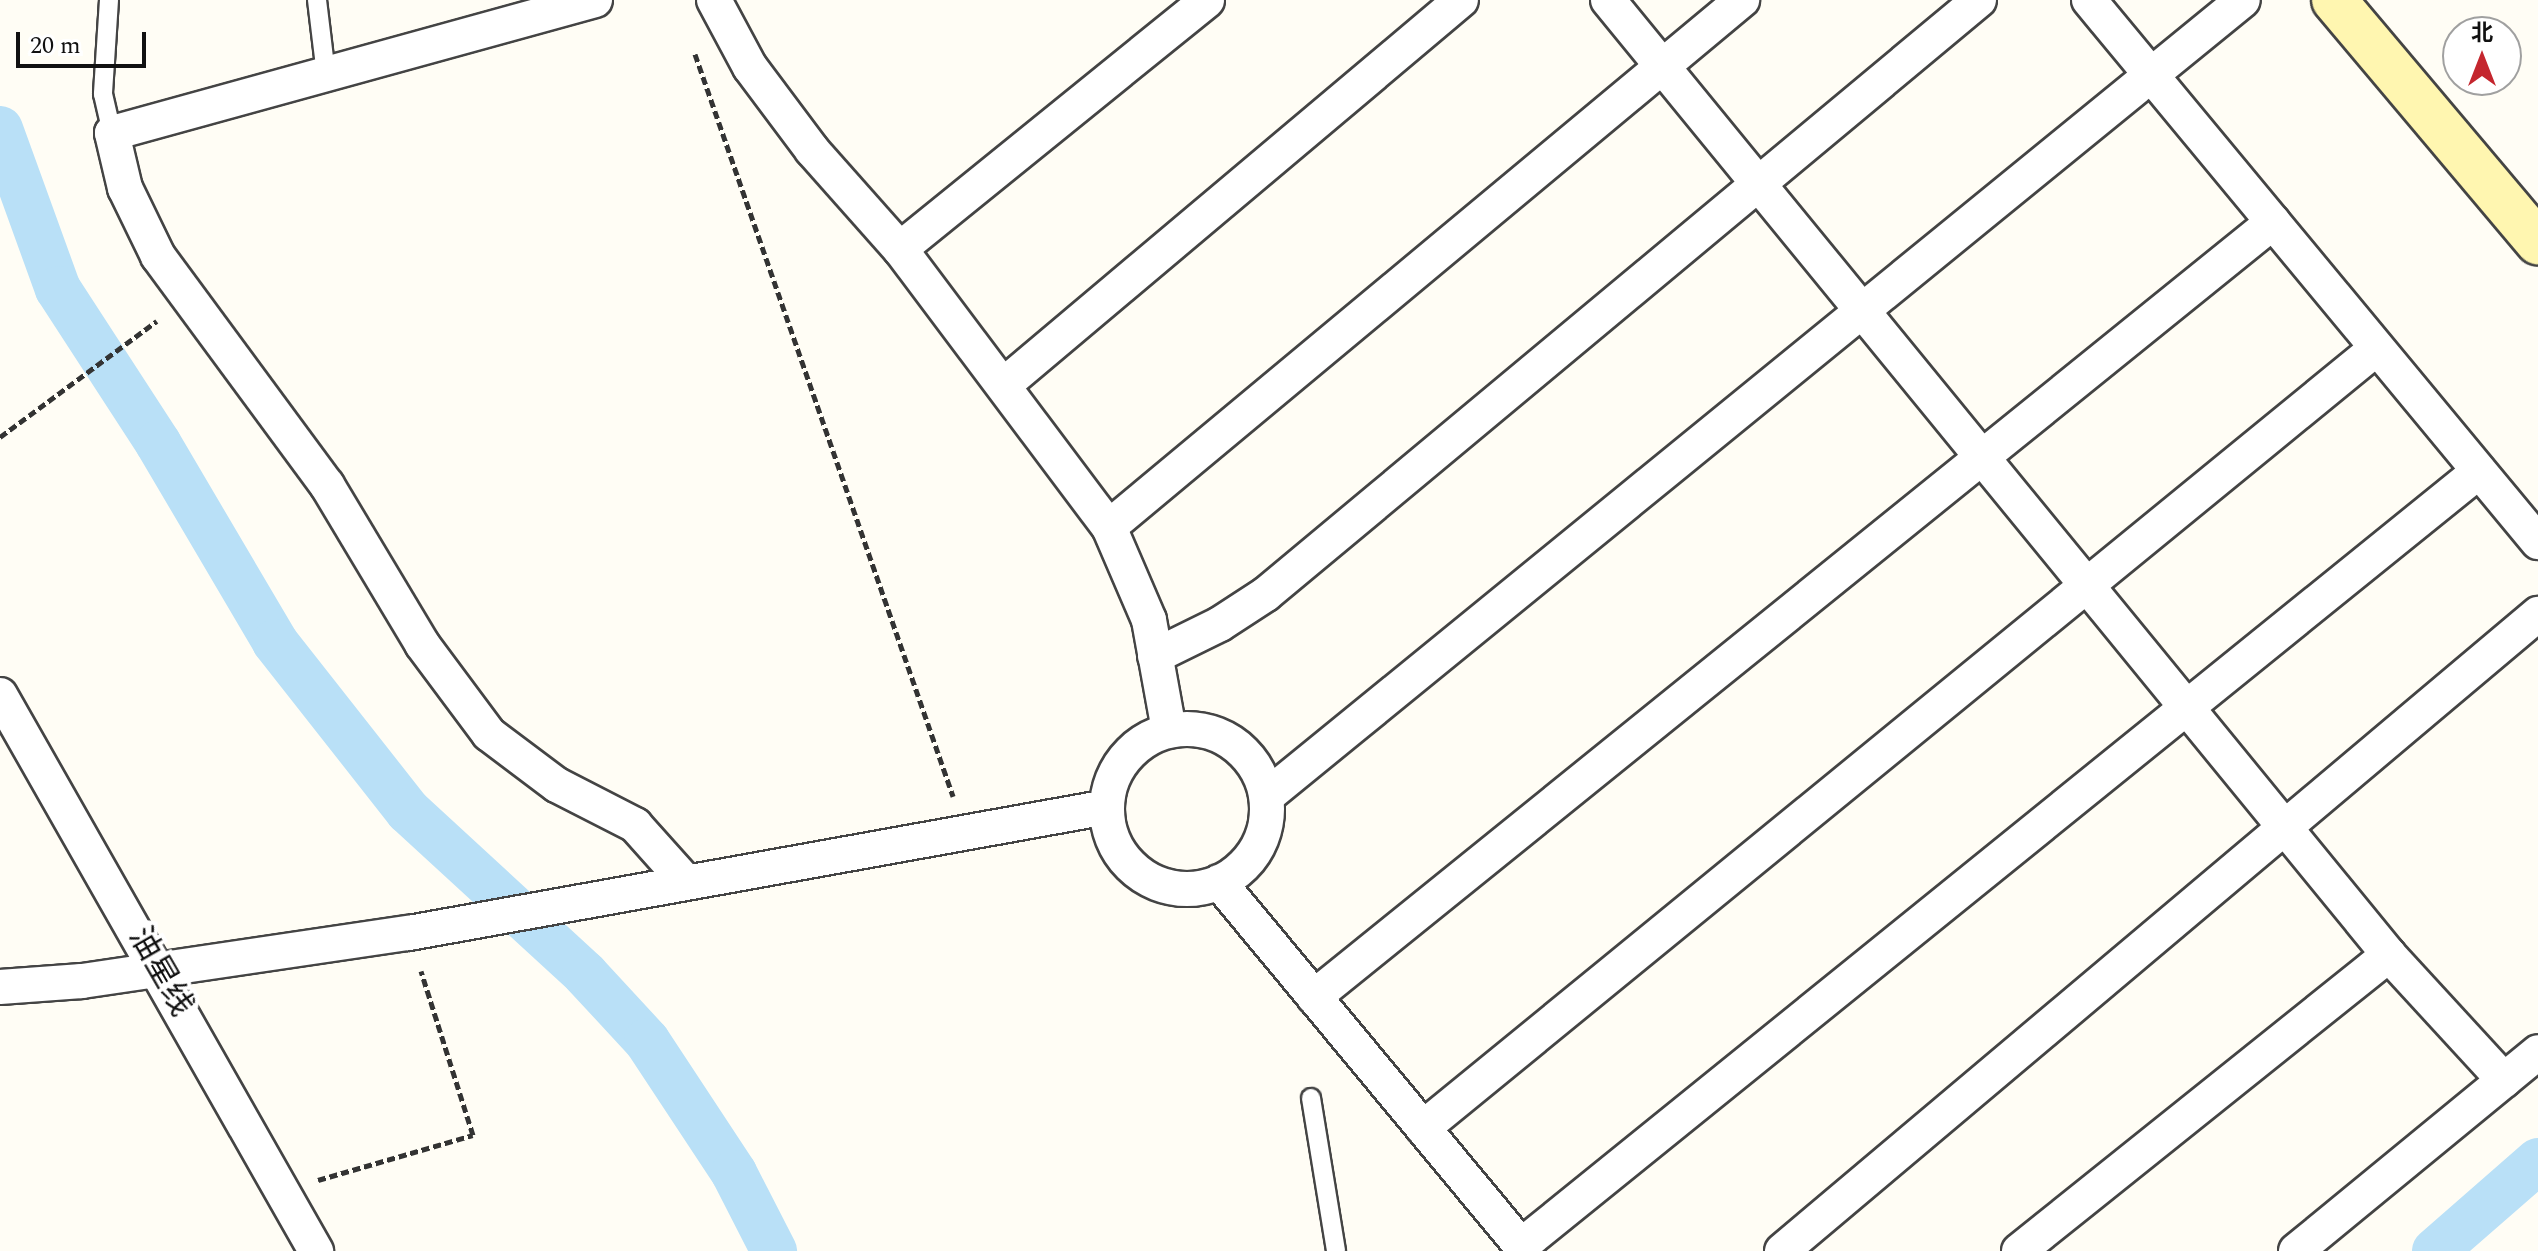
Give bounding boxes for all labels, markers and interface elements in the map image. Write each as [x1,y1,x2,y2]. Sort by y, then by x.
scale bar [20,16,150,66]
north arrow [2442,16,2522,96]
text: 北 [2471,17,2493,50]
text: 20 m [30,28,81,64]
street label: 油星线 [119,921,201,1023]

